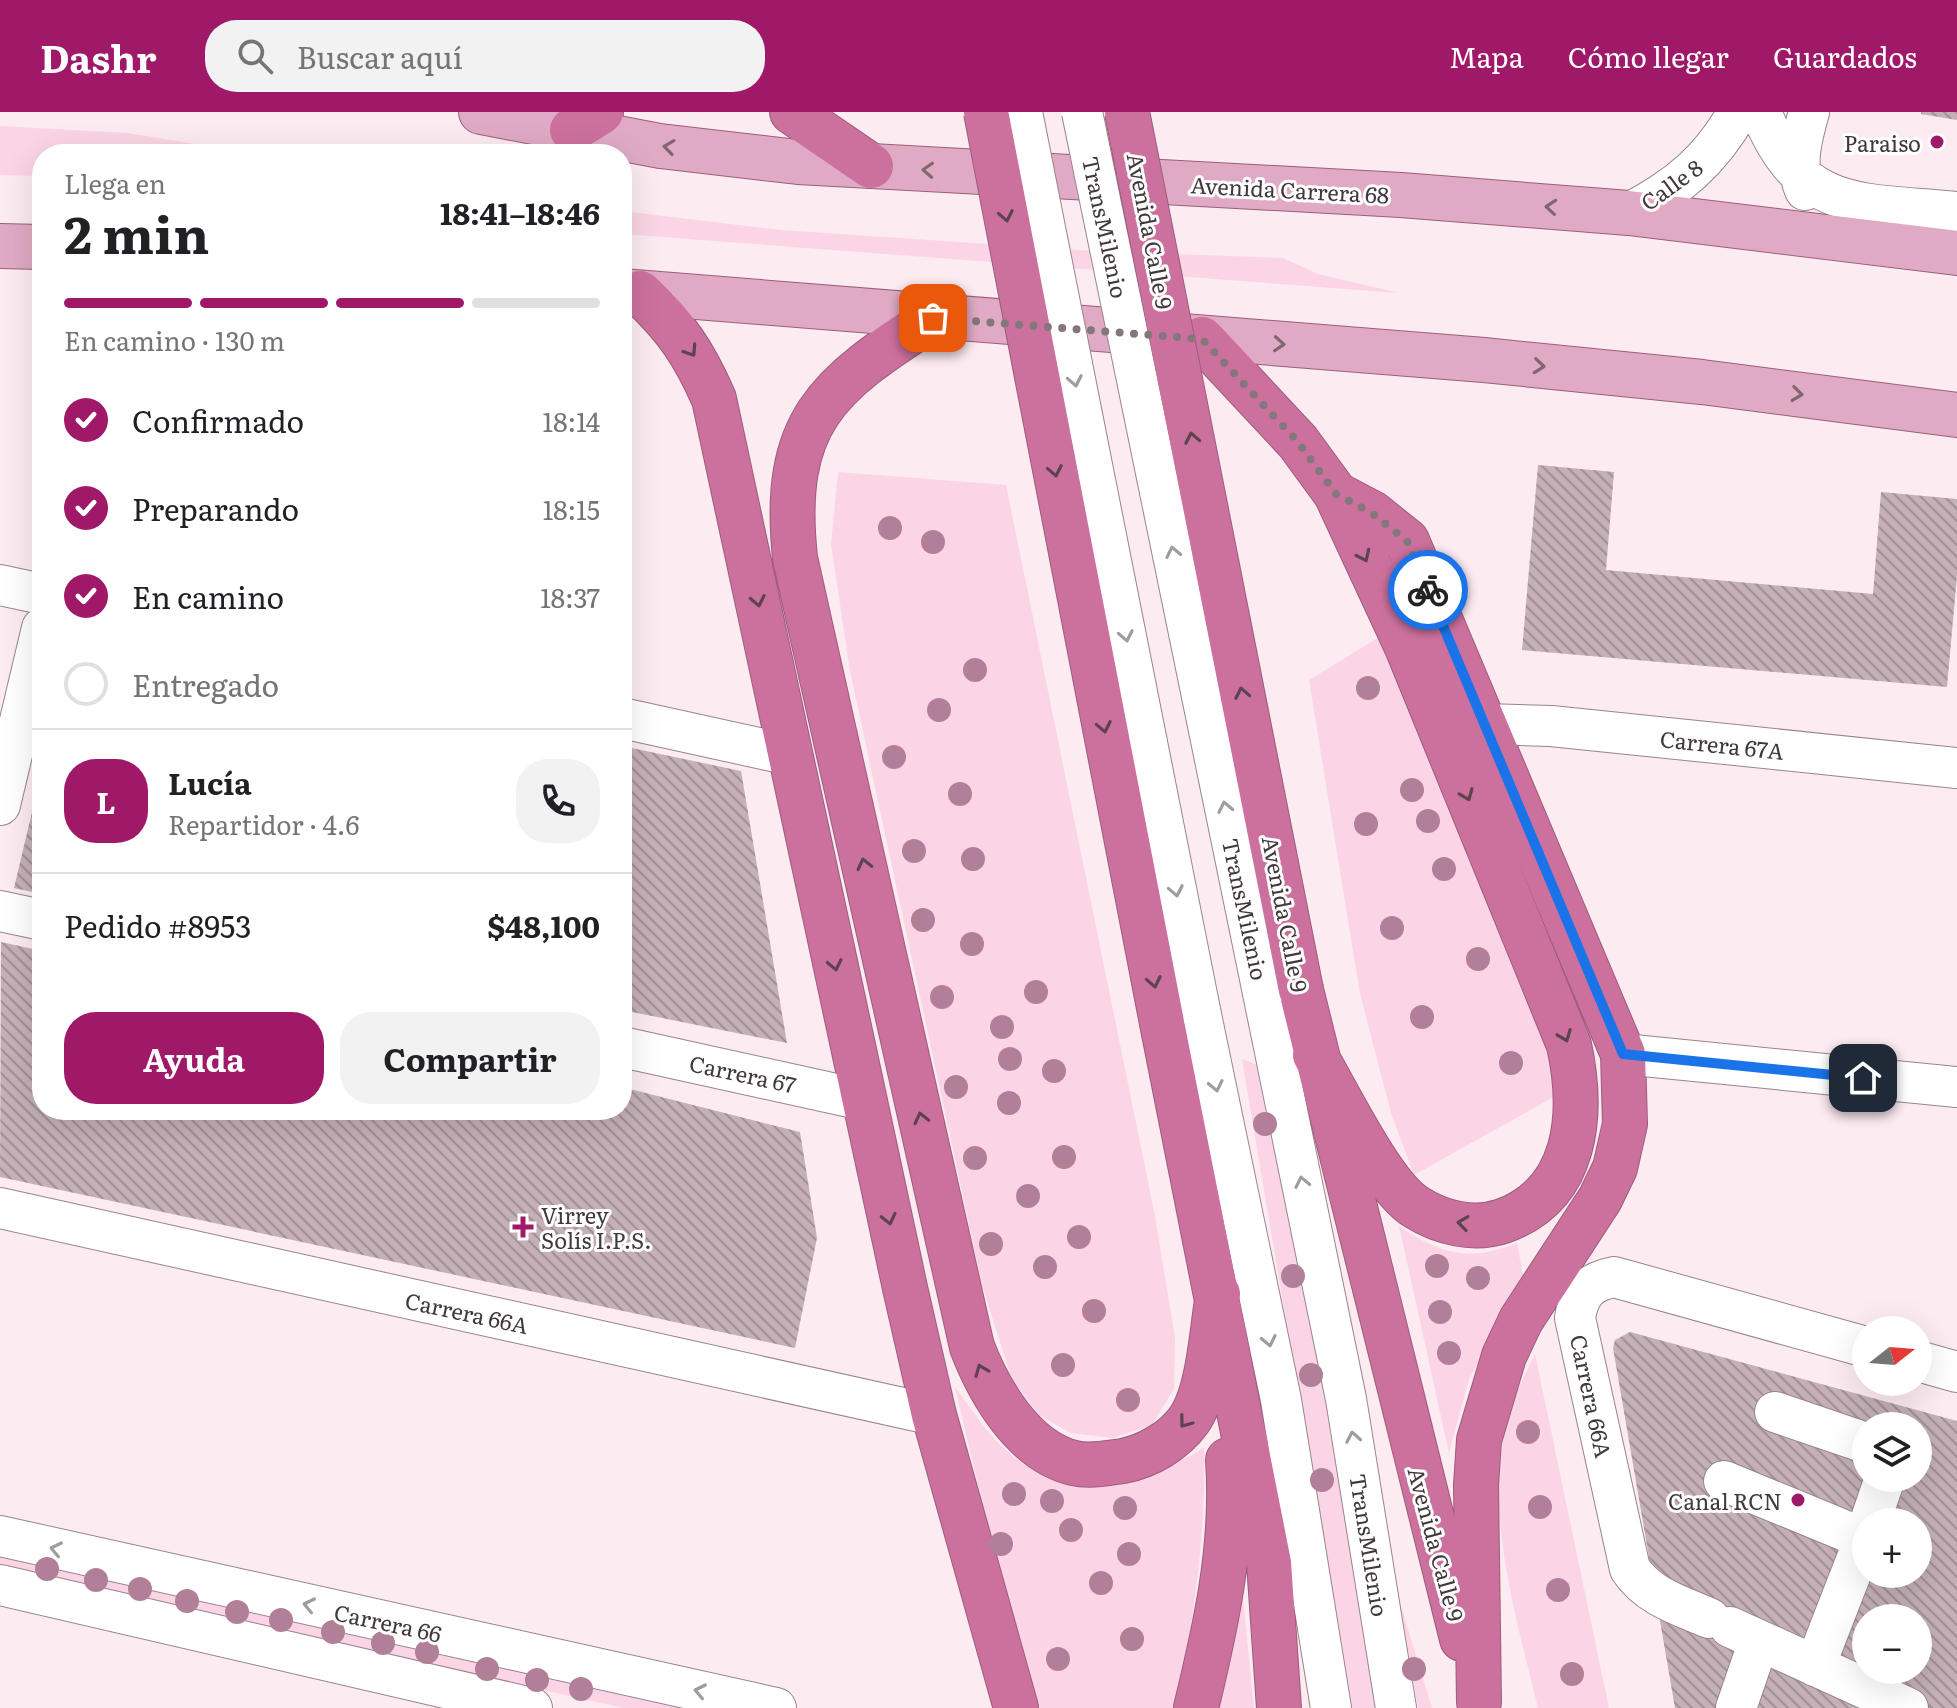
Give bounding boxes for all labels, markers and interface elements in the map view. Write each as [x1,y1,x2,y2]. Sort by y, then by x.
search box [205,20,765,92]
text: Dashr [40,28,157,85]
icon: search [233,34,277,78]
text: Buscar aquí [297,34,463,78]
text: Mapa [1449,35,1524,77]
text: Cómo llegar [1568,35,1729,77]
text: Guardados [1773,35,1917,77]
place label: Paraiso [1844,126,1921,159]
marker: Paraiso [1928,133,1946,151]
one-way arrow [662,139,676,156]
street label: Avenida Calle 9 [1120,150,1182,312]
street label: Calle 8 [1633,150,1709,218]
street label: TransMilenio [1075,153,1137,301]
one-way arrow [921,161,934,178]
text: Llega en [64,163,166,202]
street label: Avenida Carrera 68 [1190,167,1390,211]
text: 18:41–18:46 [440,190,600,234]
text: 2 min [64,193,209,270]
one-way arrow [1544,199,1557,216]
one-way arrow [996,209,1013,223]
pin [899,284,967,352]
icon: bag [911,296,955,340]
text: En camino · 130 m [64,320,285,359]
one-way arrow [1273,335,1286,352]
one-way arrow [681,343,696,357]
one-way arrow [1532,357,1545,374]
one-way arrow [1066,373,1083,387]
one-way arrow [1791,386,1804,403]
icon: check [64,398,108,442]
text: Confirmado [132,398,304,442]
text: 18:14 [543,401,600,440]
one-way arrow [1184,432,1201,445]
one-way arrow [1046,464,1063,478]
icon: check [64,486,108,530]
text: Preparando [132,486,299,530]
text: 18:15 [543,489,600,528]
one-way arrow [1165,545,1182,559]
one-way arrow [1355,548,1371,563]
courier [1388,550,1468,630]
icon: bike [1406,568,1450,612]
icon: check [64,574,108,618]
text: En camino [132,574,284,618]
text: 18:37 [540,577,600,616]
one-way arrow [749,594,766,607]
one-way arrow [1116,629,1133,643]
text: Entregado [132,662,279,706]
one-way arrow [1234,687,1251,701]
one-way arrow [1095,720,1112,733]
street label: Carrera 67A [1658,721,1786,767]
button: phone [516,759,600,843]
text: Lucía [168,760,252,804]
text: L [96,779,116,823]
one-way arrow [1458,787,1474,801]
one-way arrow [1217,800,1234,814]
text: Repartidor · 4.6 [168,804,360,843]
street label: Avenida Calle 9 [1255,833,1317,995]
street label: TransMilenio [1215,835,1277,983]
one-way arrow [856,858,873,872]
one-way arrow [1167,884,1184,898]
text: Pedido #8953 [64,903,252,947]
text: $48,100 [487,903,600,947]
one-way arrow [826,958,843,971]
one-way arrow [1144,975,1161,989]
button: Ayuda [64,1012,324,1104]
button: Compartir [340,1012,600,1104]
one-way arrow [1555,1028,1572,1042]
pin [1829,1044,1897,1112]
street label: Carrera 67 [687,1046,799,1100]
icon: home [1841,1056,1885,1100]
one-way arrow [1207,1079,1224,1093]
one-way arrow [913,1112,930,1125]
one-way arrow [1294,1176,1311,1190]
place label: Virrey Solís I.P.S. [541,1198,652,1256]
one-way arrow [880,1212,897,1226]
one-way arrow [1456,1215,1469,1232]
marker: Virrey Solís I.P.S. [512,1216,534,1238]
street label: Carrera 66A [402,1283,532,1341]
north arrow [1852,1316,1932,1396]
map controls [1852,1316,1932,1684]
street label: Carrera 66A [1563,1331,1621,1461]
one-way arrow [1260,1334,1277,1347]
one-way arrow [974,1364,991,1378]
button: layers [1852,1412,1932,1492]
one-way arrow [1180,1414,1195,1428]
one-way arrow [1345,1431,1362,1444]
street label: Avenida Calle 9 [1401,1463,1473,1625]
street label: TransMilenio [1342,1471,1398,1619]
place label: Canal RCN [1668,1484,1782,1517]
marker: Canal RCN [1789,1491,1807,1509]
button: + [1852,1508,1932,1588]
one-way arrow [49,1541,63,1558]
street label: Carrera 66 [331,1595,445,1649]
one-way arrow [303,1597,317,1614]
button: − [1852,1604,1932,1684]
one-way arrow [694,1683,707,1700]

